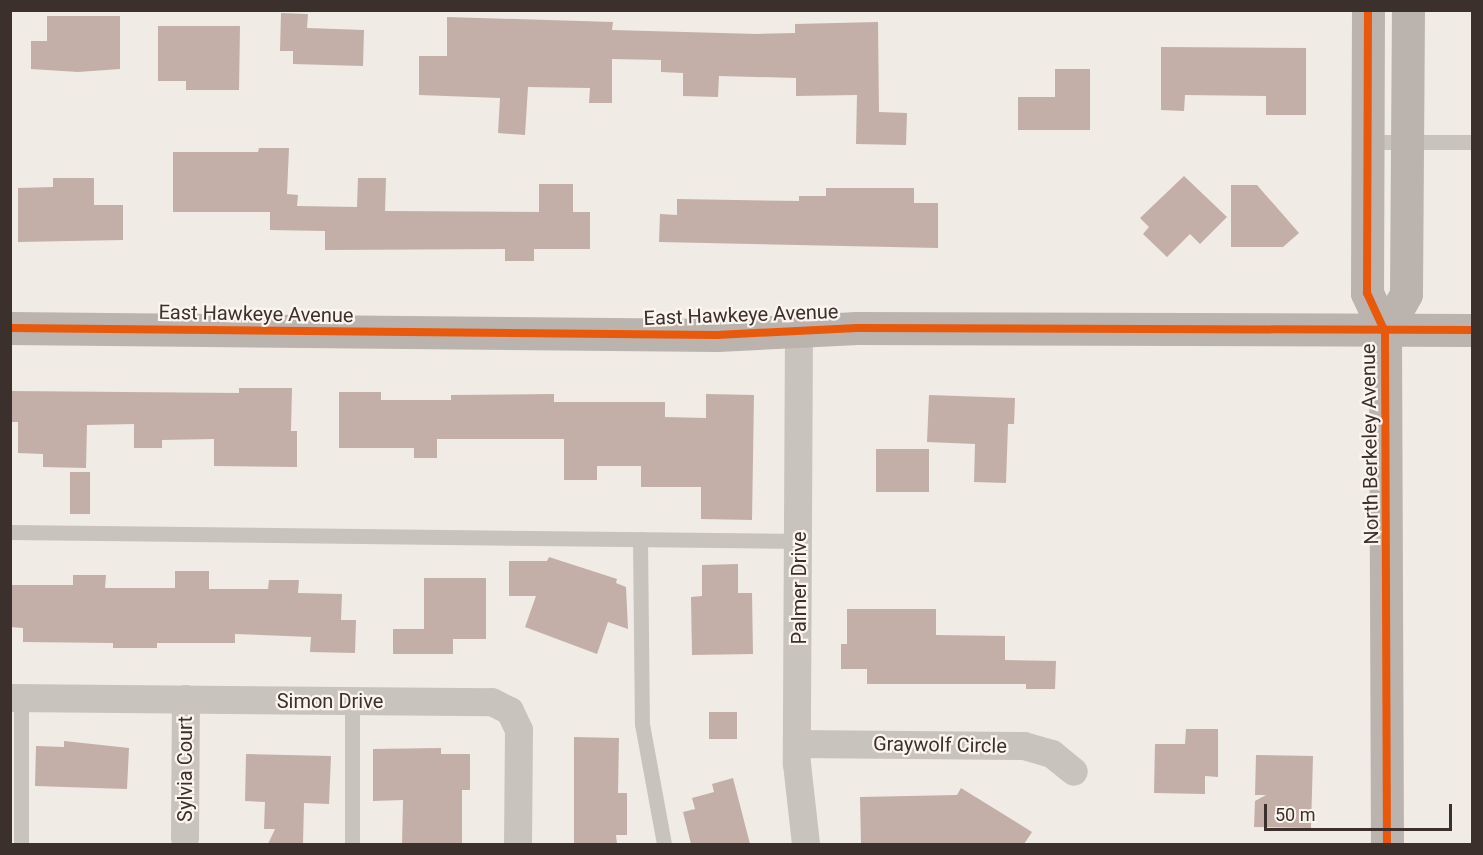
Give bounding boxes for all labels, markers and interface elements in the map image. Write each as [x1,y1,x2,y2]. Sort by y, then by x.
street label: East Hawkeye Avenue [158,300,354,328]
street label: East Hawkeye Avenue [643,300,839,330]
street label: North Berkeley Avenue [1356,343,1384,545]
street label: Palmer Drive [787,531,811,645]
street label: Simon Drive [277,689,383,713]
street label: Sylvia Court [173,716,197,822]
street label: Graywolf Circle [873,732,1007,758]
scale bar [1267,792,1454,830]
text: 50 m [1275,804,1315,825]

